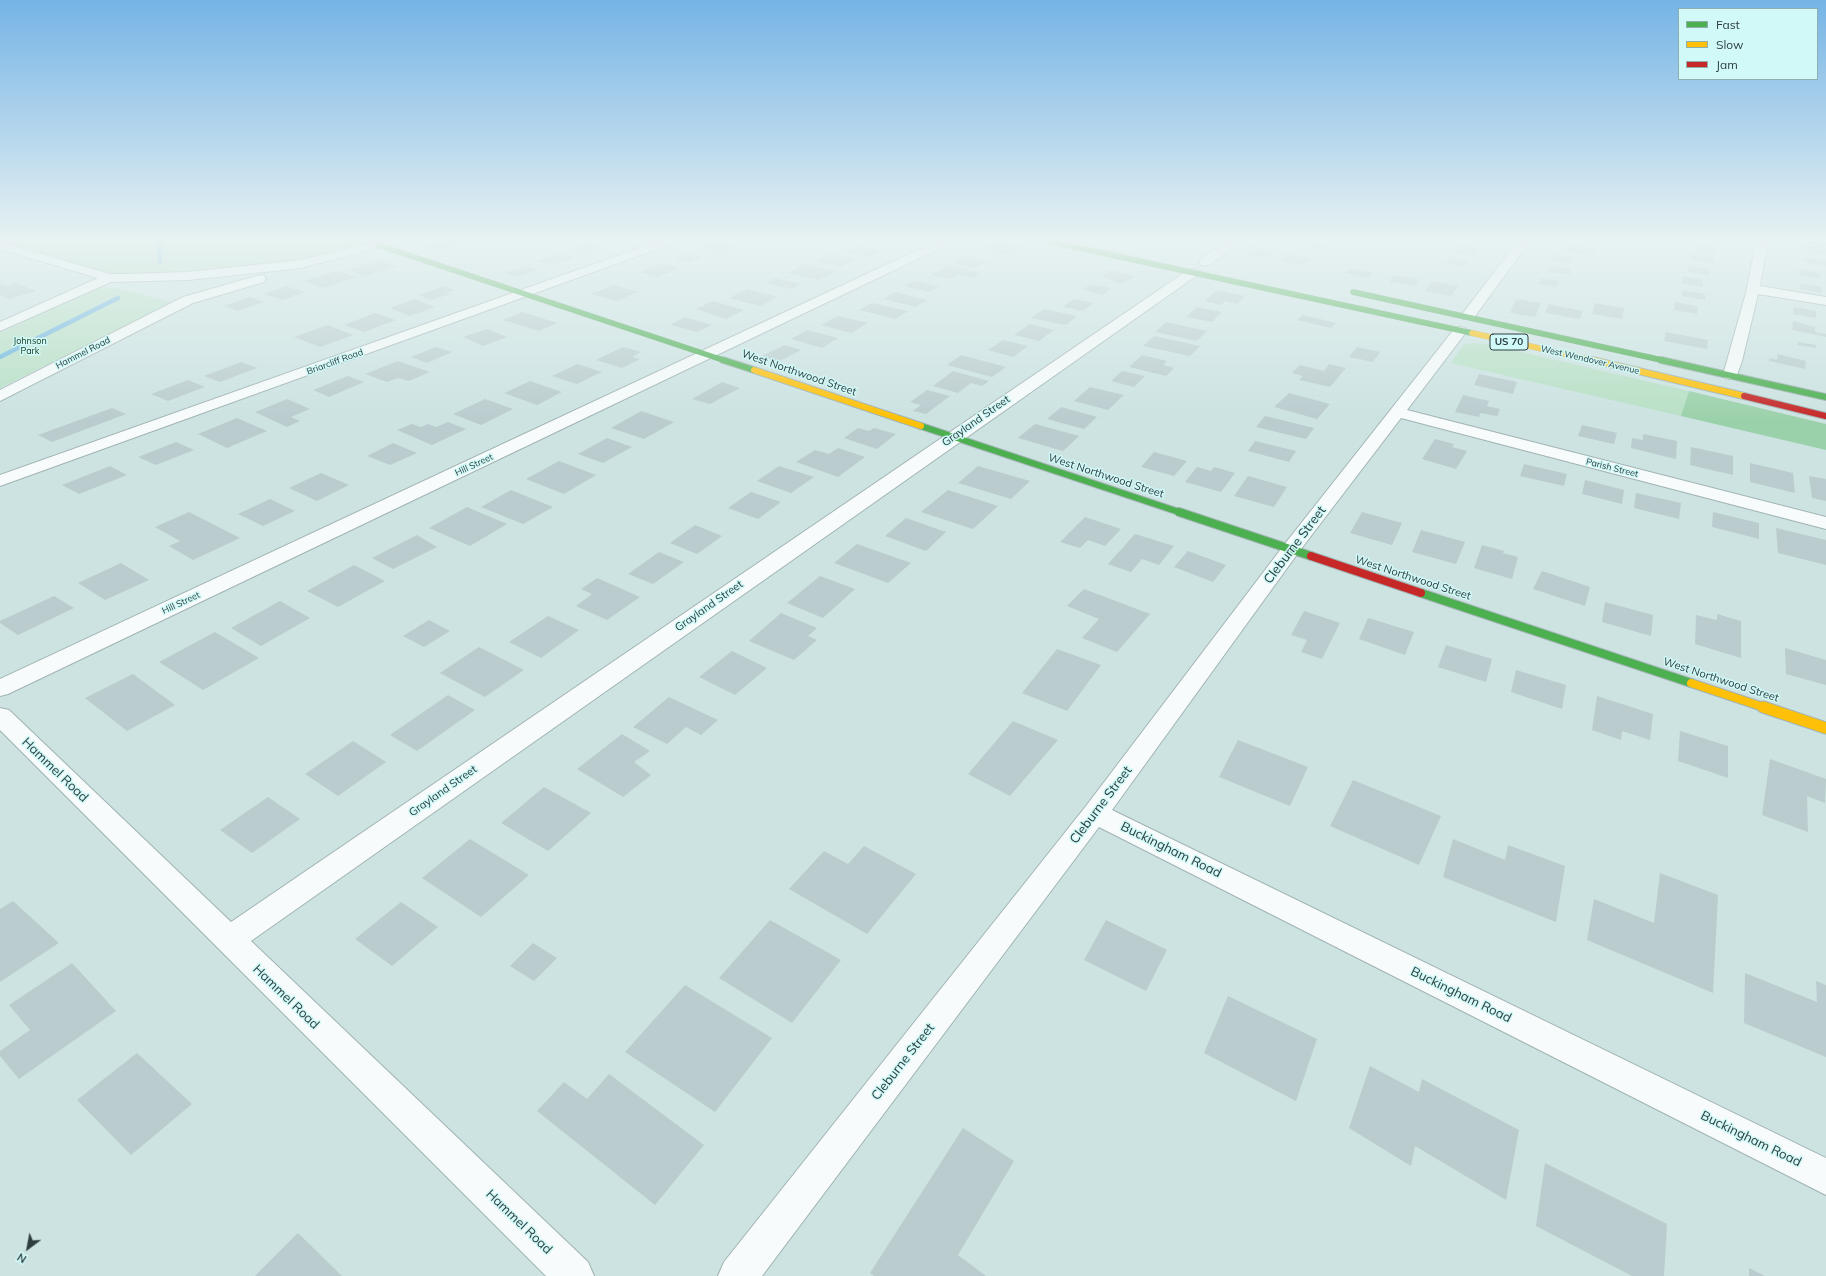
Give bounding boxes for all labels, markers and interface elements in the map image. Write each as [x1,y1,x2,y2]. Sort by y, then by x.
legend [1678,8,1818,80]
text: Fast [1716,17,1740,32]
text: Slow [1716,37,1744,52]
text: Jam [1716,57,1738,72]
road number: US 70 [1490,334,1528,350]
street label: Hammel Road [54,335,112,371]
park label: Johnson Park [13,336,47,357]
street label: West Wendover Avenue [1540,343,1640,377]
street label: Briarcliff Road [305,347,365,377]
street label: West Northwood Street [740,347,858,399]
street label: Grayland Street [939,393,1013,449]
street label: West Northwood Street [1047,451,1165,501]
street label: Hill Street [453,452,495,478]
street label: Parish Street [1585,456,1639,480]
street label: Cleburne Street [1261,503,1329,587]
street label: West Northwood Street [1354,553,1472,603]
street label: Grayland Street [672,578,746,634]
street label: Hill Street [160,590,202,616]
street label: West Northwood Street [1662,655,1780,705]
street label: Hammel Road [19,735,91,805]
street label: Grayland Street [406,763,480,819]
street label: Cleburne Street [1067,763,1135,847]
street label: Buckingham Road [1118,819,1224,881]
street label: Hammel Road [250,962,322,1032]
street label: Buckingham Road [1408,964,1514,1026]
street label: Cleburne Street [868,1021,938,1103]
street label: Buckingham Road [1698,1108,1804,1170]
street label: Hammel Road [483,1187,555,1257]
north arrow [8,1228,48,1268]
text: N [14,1250,29,1266]

